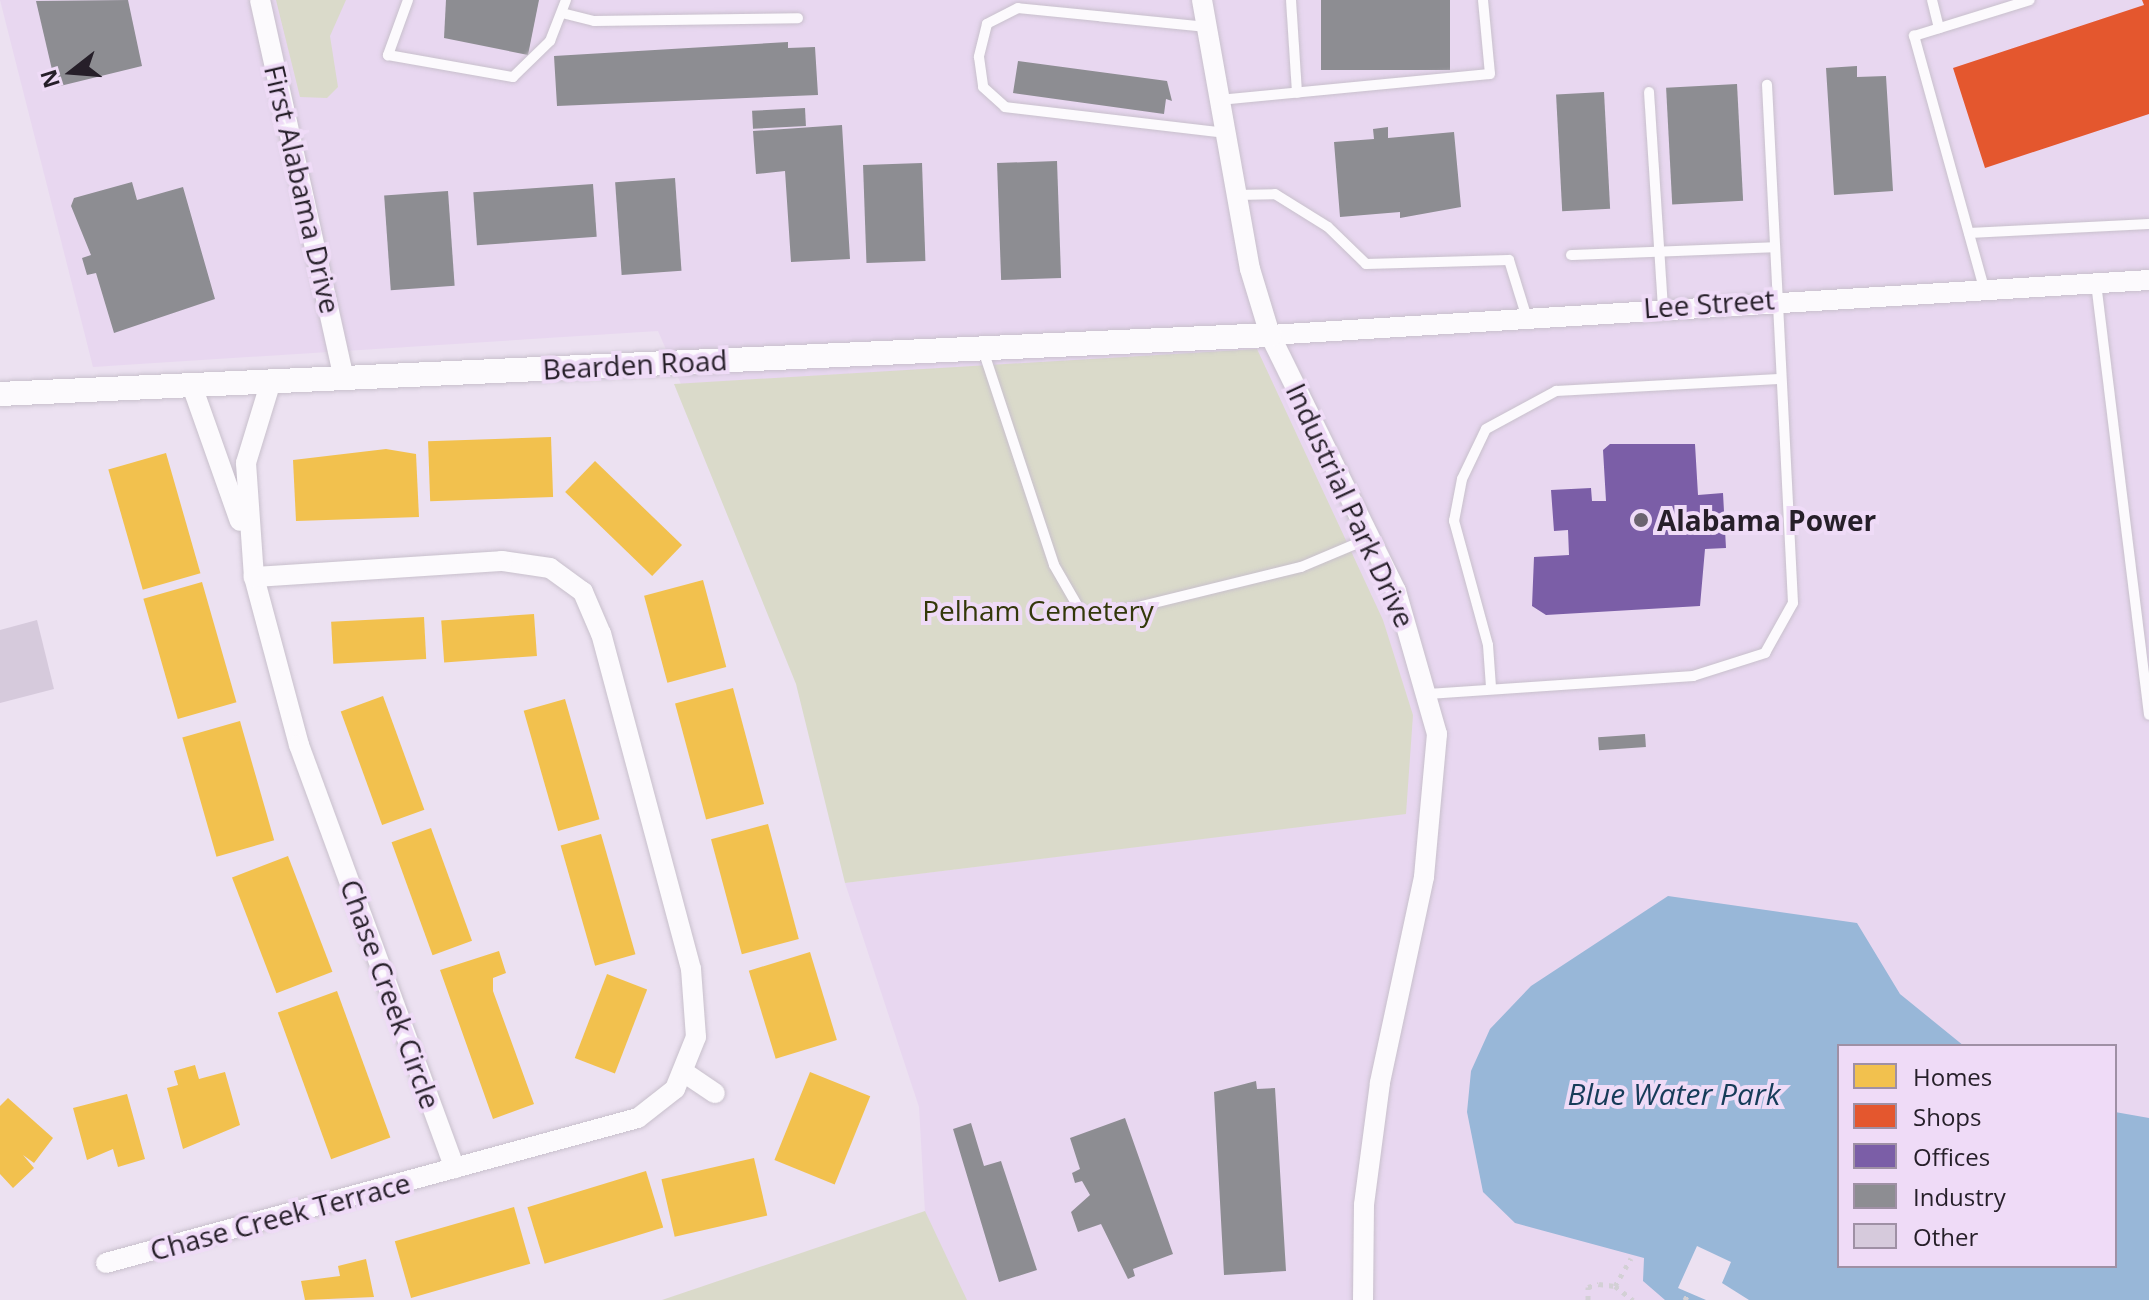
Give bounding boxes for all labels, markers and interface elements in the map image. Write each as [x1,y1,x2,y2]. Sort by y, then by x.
north arrow [32,32,112,112]
street label: First Alabama Drive [258,62,348,316]
text: N [32,66,66,92]
street label: Lee Street [1642,282,1776,324]
street label: Bearden Road [542,342,728,386]
street label: Industrial Park Drive [1280,378,1422,632]
place label: Alabama Power [1657,503,1876,537]
marker: Alabama Power [1632,511,1650,529]
park label: Pelham Cemetery [922,593,1154,627]
street label: Chase Creek Circle [334,875,448,1113]
legend [1837,1044,2117,1268]
text: Homes [1913,1060,1992,1093]
water label: Blue Water Park [1567,1076,1781,1112]
text: Shops [1913,1100,1981,1133]
text: Offices [1913,1140,1990,1173]
street label: Chase Creek Terrace [146,1165,414,1267]
text: Industry [1913,1180,2006,1213]
text: Other [1913,1220,1978,1253]

